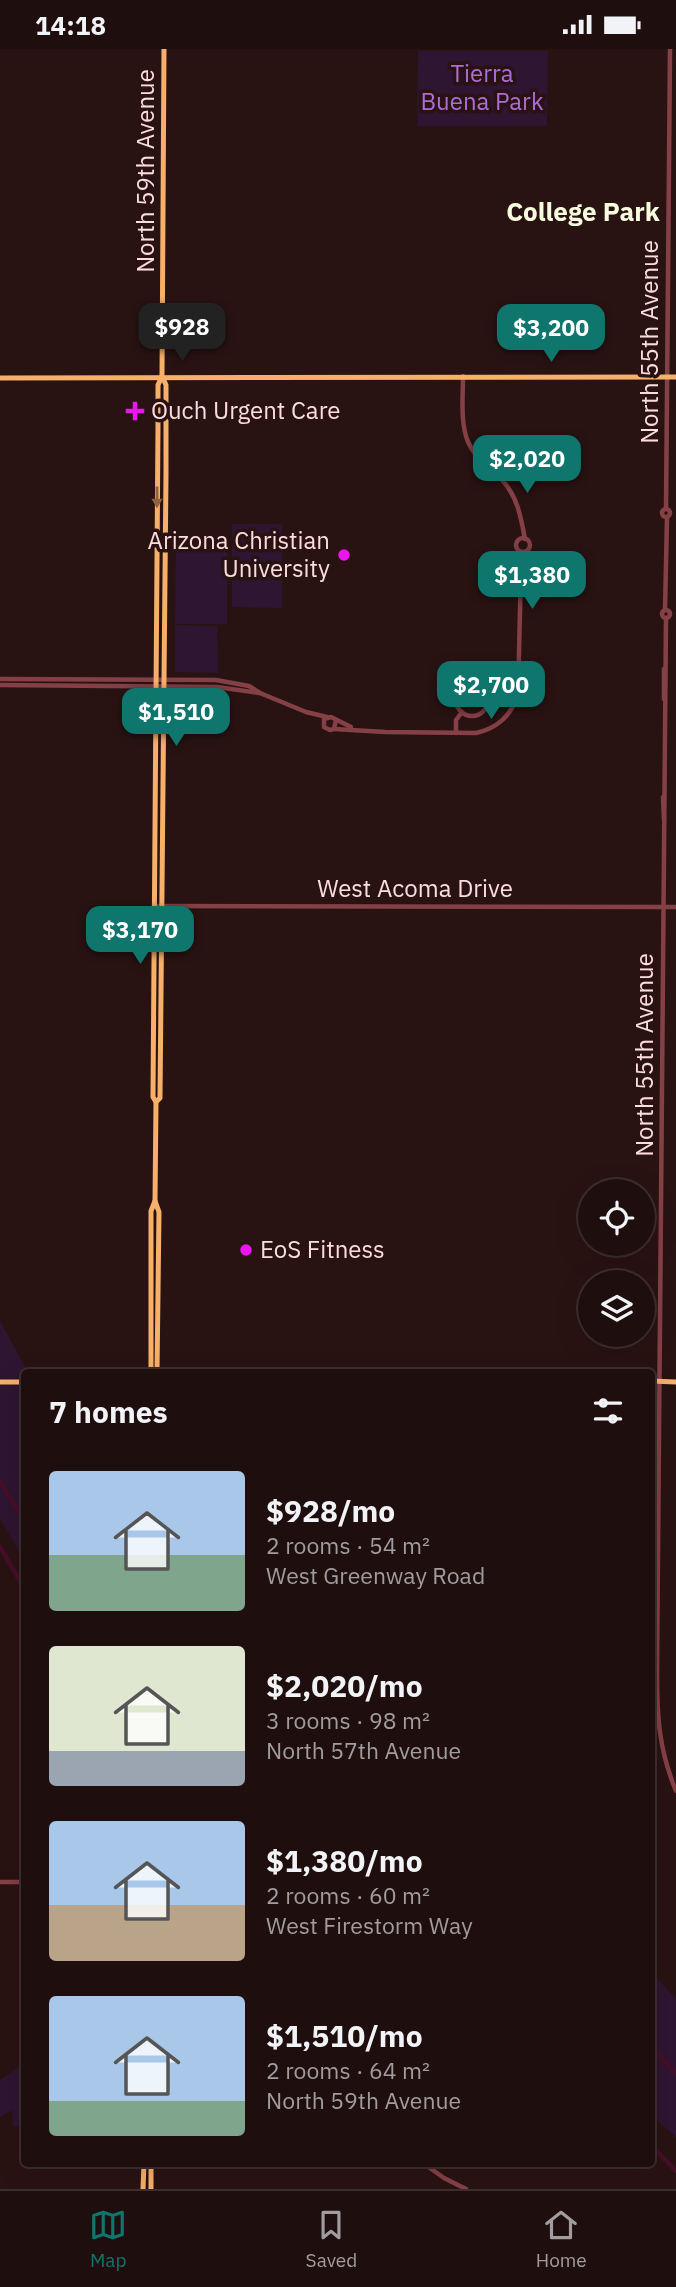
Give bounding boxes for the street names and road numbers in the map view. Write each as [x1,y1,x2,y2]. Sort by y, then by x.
street label: North 59th Avenue [129,69,161,273]
street label: North 55th Avenue [633,240,665,444]
street label: West Acoma Drive [317,872,513,904]
street label: North 55th Avenue [628,953,660,1157]

